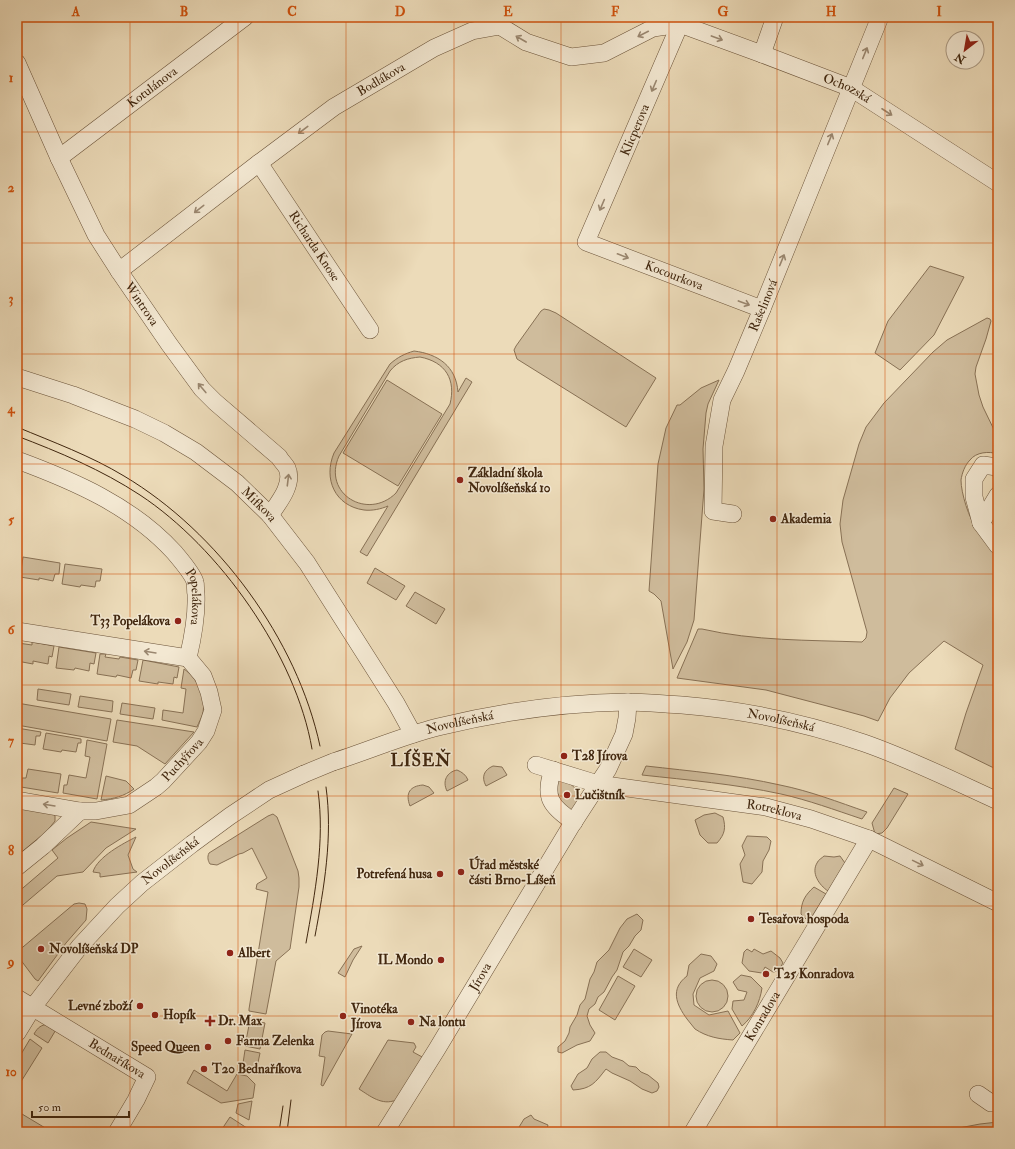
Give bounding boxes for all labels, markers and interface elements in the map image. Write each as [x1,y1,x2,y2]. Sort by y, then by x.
text: A [71,4,81,20]
text: B [180,4,188,20]
text: C [287,4,297,20]
text: D [395,4,406,20]
text: E [503,4,513,20]
text: F [611,4,620,20]
text: G [718,4,729,20]
text: H [826,4,837,20]
text: I [936,4,942,20]
one-way arrow [637,30,649,38]
north arrow [945,30,985,70]
one-way arrow [710,34,722,42]
one-way arrow [515,35,527,43]
one-way arrow [862,47,870,59]
text: N [952,49,969,67]
street label: Bodlákova [354,59,408,100]
street label: Kotulánova [124,63,181,111]
text: 1 [9,70,14,86]
street label: Ochozská [821,70,874,107]
one-way arrow [649,80,657,92]
street label: Klicperova [617,101,654,159]
one-way arrow [881,108,893,116]
one-way arrow [297,126,308,134]
one-way arrow [827,134,835,146]
text: 2 [8,180,15,196]
one-way arrow [598,199,605,211]
one-way arrow [194,204,205,213]
street label: Richarda Knose [285,208,344,285]
one-way arrow [616,252,628,260]
one-way arrow [779,255,786,267]
street label: Kocourkova [643,257,706,294]
street label: Rašelinová [745,276,781,334]
street label: Wintrova [120,278,163,329]
text: 3 [9,291,14,307]
one-way arrow [738,299,750,307]
one-way arrow [197,382,206,393]
text: 4 [6,401,15,417]
place label: Základní škola Novolíšeňská 10 [467,465,551,496]
one-way arrow [284,474,291,487]
marker: Základní škola Novolíšeňská 10 [455,475,465,485]
street label: Mifkova [238,484,281,526]
place label: Akademia [780,511,832,527]
text: 5 [8,512,14,528]
marker: Akademia [768,514,778,524]
street label: Popelákova [182,565,204,627]
place label: T33 Popelákova [89,613,171,630]
marker: T33 Popelákova [173,616,183,626]
text: 6 [8,622,16,638]
one-way arrow [144,648,157,656]
street label: Novolíšeňská [746,705,817,736]
street label: Novolíšeňská [424,707,495,738]
text: 7 [8,733,15,749]
street label: Puchýřova [158,735,208,785]
district label: LÍŠEŇ [390,748,452,771]
place label: T28 Jírova [571,748,628,765]
marker: T28 Jírova [559,751,569,761]
place label: Lučištník [575,787,626,803]
marker: Lučištník [562,790,572,800]
street label: Rotreklova [745,796,804,824]
one-way arrow [43,801,56,809]
street label: Novolíšeňská [138,833,203,888]
text: 8 [8,843,14,859]
place label: Úřad městské části Brno-Líšeň [469,855,556,888]
one-way arrow [911,860,923,867]
place label: Potrefená husa [356,866,433,882]
marker: Úřad městské části Brno-Líšeň [456,867,466,877]
marker: Potrefená husa [435,869,445,879]
place label: Tesařova hospoda [758,911,850,928]
marker: Tesařova hospoda [746,914,756,924]
place label: Novolíšeňská DP [48,941,139,957]
marker: Novolíšeňská DP [36,944,46,954]
place label: Albert [237,945,271,961]
marker: Albert [225,948,235,958]
place label: IL Mondo [378,952,434,968]
text: 9 [6,954,15,970]
marker: IL Mondo [436,955,446,965]
street label: Jírova [465,959,495,995]
place label: T25 Konradova [773,966,855,982]
marker: T25 Konradova [761,969,771,979]
street label: Konradova [741,988,784,1044]
place label: Levné zboží [68,998,134,1014]
marker: Levné zboží [135,1001,145,1011]
place label: Vinotéka Jírova [350,1001,398,1033]
place label: Hopík [163,1007,197,1024]
marker: Hopík [150,1010,160,1020]
marker: Vinotéka Jírova [338,1011,348,1021]
place label: Dr. Max [218,1013,262,1029]
place label: Na lontu [418,1014,466,1030]
marker: Dr. Max [205,1016,215,1026]
marker: Na lontu [406,1017,416,1027]
place label: Farma Zelenka [236,1033,315,1049]
street label: Bednaříkova [86,1035,149,1083]
marker: Farma Zelenka [223,1036,233,1046]
place label: Speed Queen [131,1039,200,1056]
marker: Speed Queen [203,1042,213,1052]
place label: T20 Bednaříkova [211,1061,302,1077]
text: 10 [5,1064,17,1080]
marker: T20 Bednaříkova [199,1064,209,1074]
scale bar [32,1093,129,1119]
text: 50 m [38,1100,62,1115]

